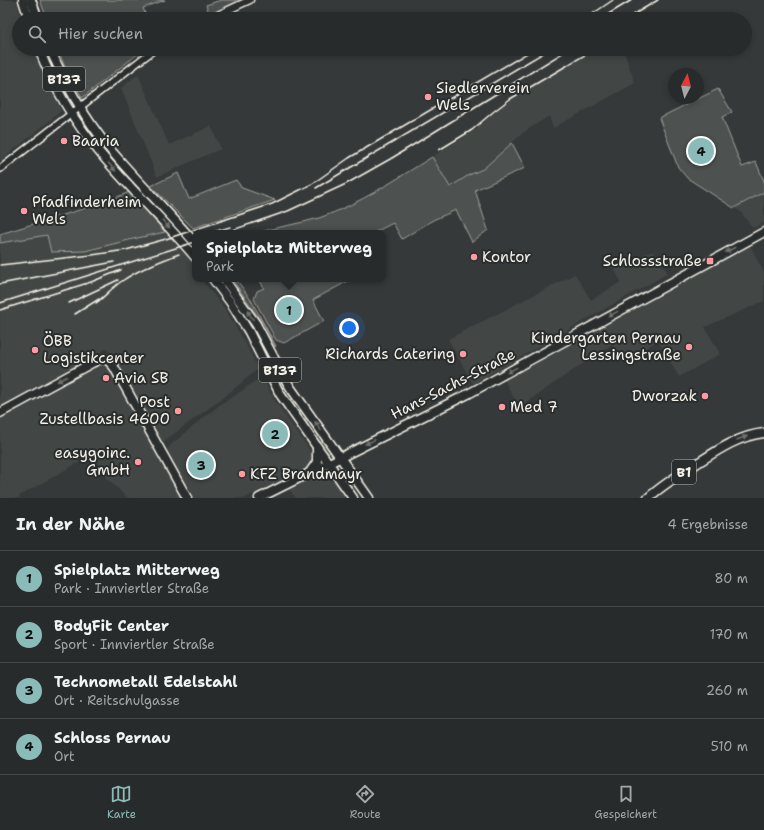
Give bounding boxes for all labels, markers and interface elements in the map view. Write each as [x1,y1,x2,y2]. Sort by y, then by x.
search box [12,12,752,56]
icon: search [26,23,48,45]
text: Hier suchen [58,24,143,44]
road number: B137 [43,67,85,91]
north arrow [668,68,704,104]
place label: Siedlerverein Wels [436,78,529,115]
marker: Siedlerverein Wels [423,92,433,102]
place label: Baaria [72,131,120,151]
marker: Baaria [59,136,69,146]
pin: 4 [688,136,714,166]
one-way arrow [107,162,116,171]
place label: Pfadfinderheim Wels [32,192,142,229]
marker: Pfadfinderheim Wels [19,206,29,216]
one-way arrow [161,218,170,229]
popup [192,230,386,282]
text: Spielplatz Mitterweg [206,238,372,258]
place label: Kontor [482,247,531,267]
one-way arrow [724,247,736,254]
place label: Schlossstraße [603,251,702,271]
marker: Kontor [469,252,479,262]
marker: Schlossstraße [705,256,715,266]
text: Park [206,258,234,275]
pin: 1 [276,295,302,325]
one-way arrow [246,310,254,320]
one-way arrow [607,310,619,317]
your location [339,318,359,338]
place label: Kindergarten Pernau Lessingstraße [531,328,681,365]
place label: ÖBB Logistikcenter [43,331,144,368]
marker: Kindergarten Pernau Lessingstraße [684,342,694,352]
place label: Richards Catering [325,344,455,364]
street label: Hans-Sachs-Straße [387,344,519,424]
marker: ÖBB Logistikcenter [30,345,40,355]
marker: Richards Catering [458,349,468,359]
road number: B137 [259,358,301,382]
one-way arrow [506,366,518,373]
place label: Avia SB [114,368,168,388]
marker: Avia SB [101,373,111,383]
one-way arrow [56,376,67,382]
place label: Dworzak [632,386,697,406]
marker: Dworzak [700,391,710,401]
place label: Post Zustellbasis 4600 [39,392,170,429]
place label: Med 7 [510,397,558,417]
marker: Med 7 [497,402,507,412]
marker: Post Zustellbasis 4600 [173,406,183,416]
pin: 2 [262,419,288,449]
one-way arrow [314,420,322,431]
one-way arrow [737,435,749,441]
one-way arrow [364,439,376,445]
place label: easygoinc. GmbH [54,443,130,480]
pin: 3 [188,450,214,480]
marker: easygoinc. GmbH [133,457,143,467]
road number: B1 [672,460,696,484]
place label: KFZ Brandmayr [250,464,362,484]
marker: KFZ Brandmayr [237,469,247,479]
text: In der Nähe [16,513,125,535]
text: 4 Ergebnisse [668,516,748,533]
text: Spielplatz Mitterweg [54,560,220,580]
text: 1 [26,570,32,587]
text: 80 m [714,570,748,587]
text: Park · Innviertler Straße [54,580,209,597]
text: BodyFit Center [54,616,169,636]
text: 2 [24,626,34,643]
text: 170 m [710,626,748,643]
text: Sport · Innviertler Straße [54,636,215,653]
text: Technometall Edelstahl [54,672,238,692]
text: 3 [24,682,34,699]
text: 260 m [706,682,748,699]
text: Ort · Reitschulgasse [54,692,180,709]
text: Schloss Pernau [54,728,171,748]
text: 4 [24,738,34,755]
text: 510 m [711,738,748,755]
text: Ort [54,748,75,765]
tab: Karte [107,783,136,822]
tab: Route [350,783,381,822]
tab: Gespeichert [595,783,657,822]

